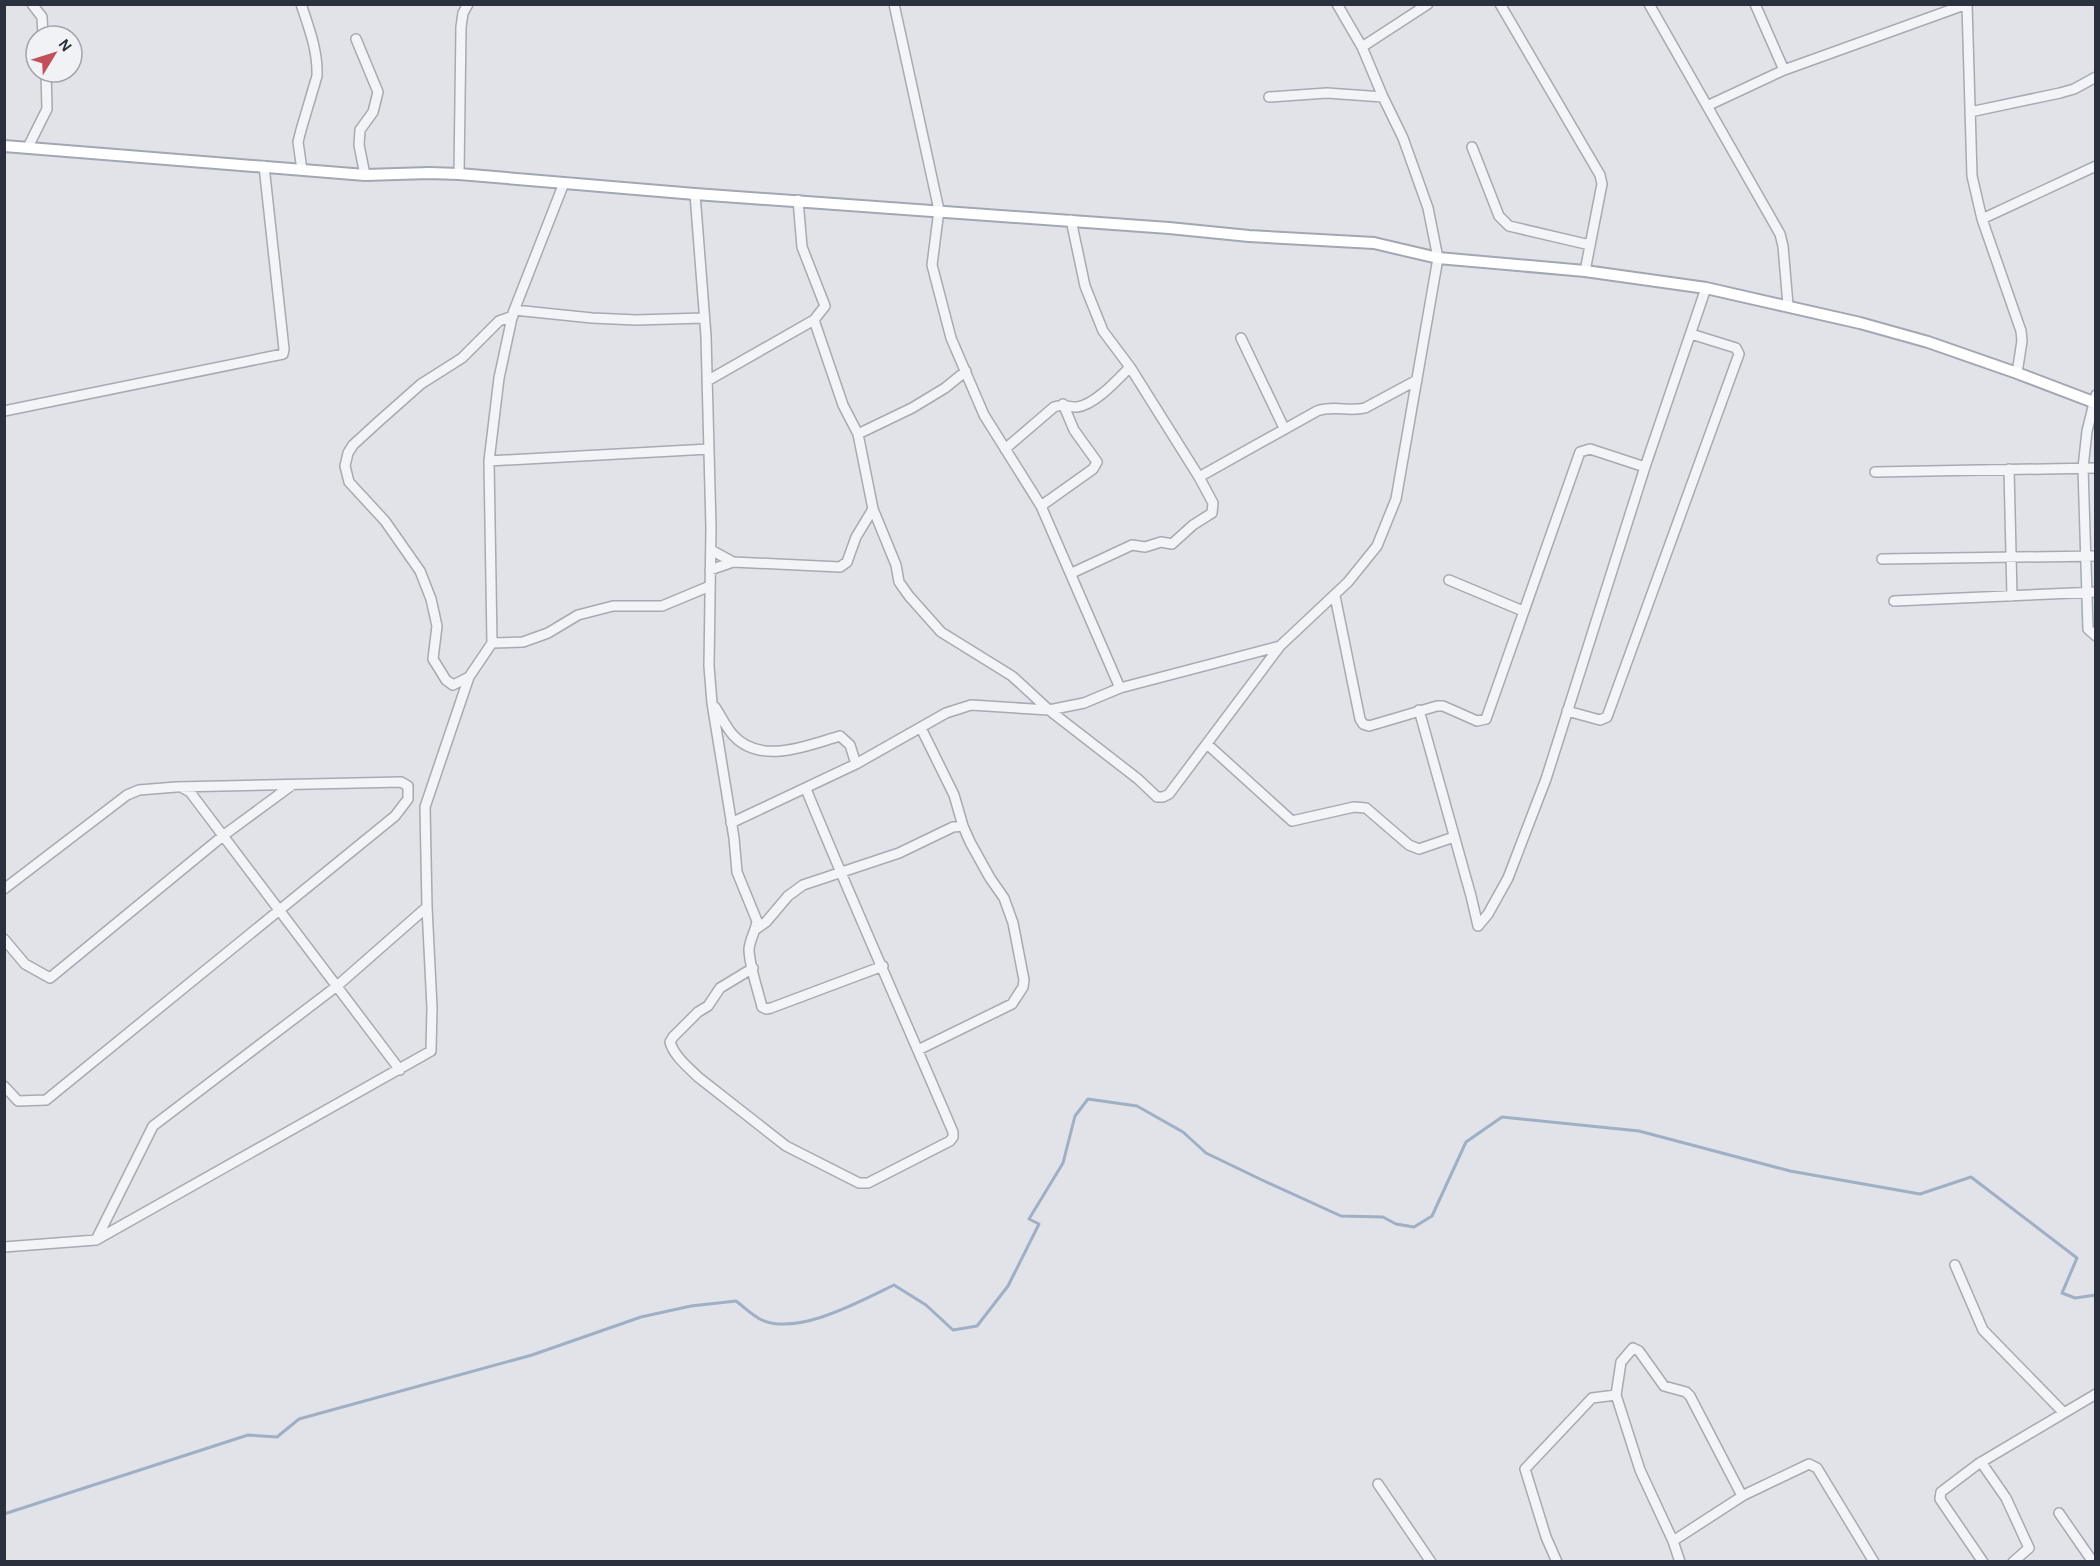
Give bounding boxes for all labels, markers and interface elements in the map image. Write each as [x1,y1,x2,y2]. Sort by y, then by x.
north arrow [24,24,84,84]
text: N [55,36,75,55]

